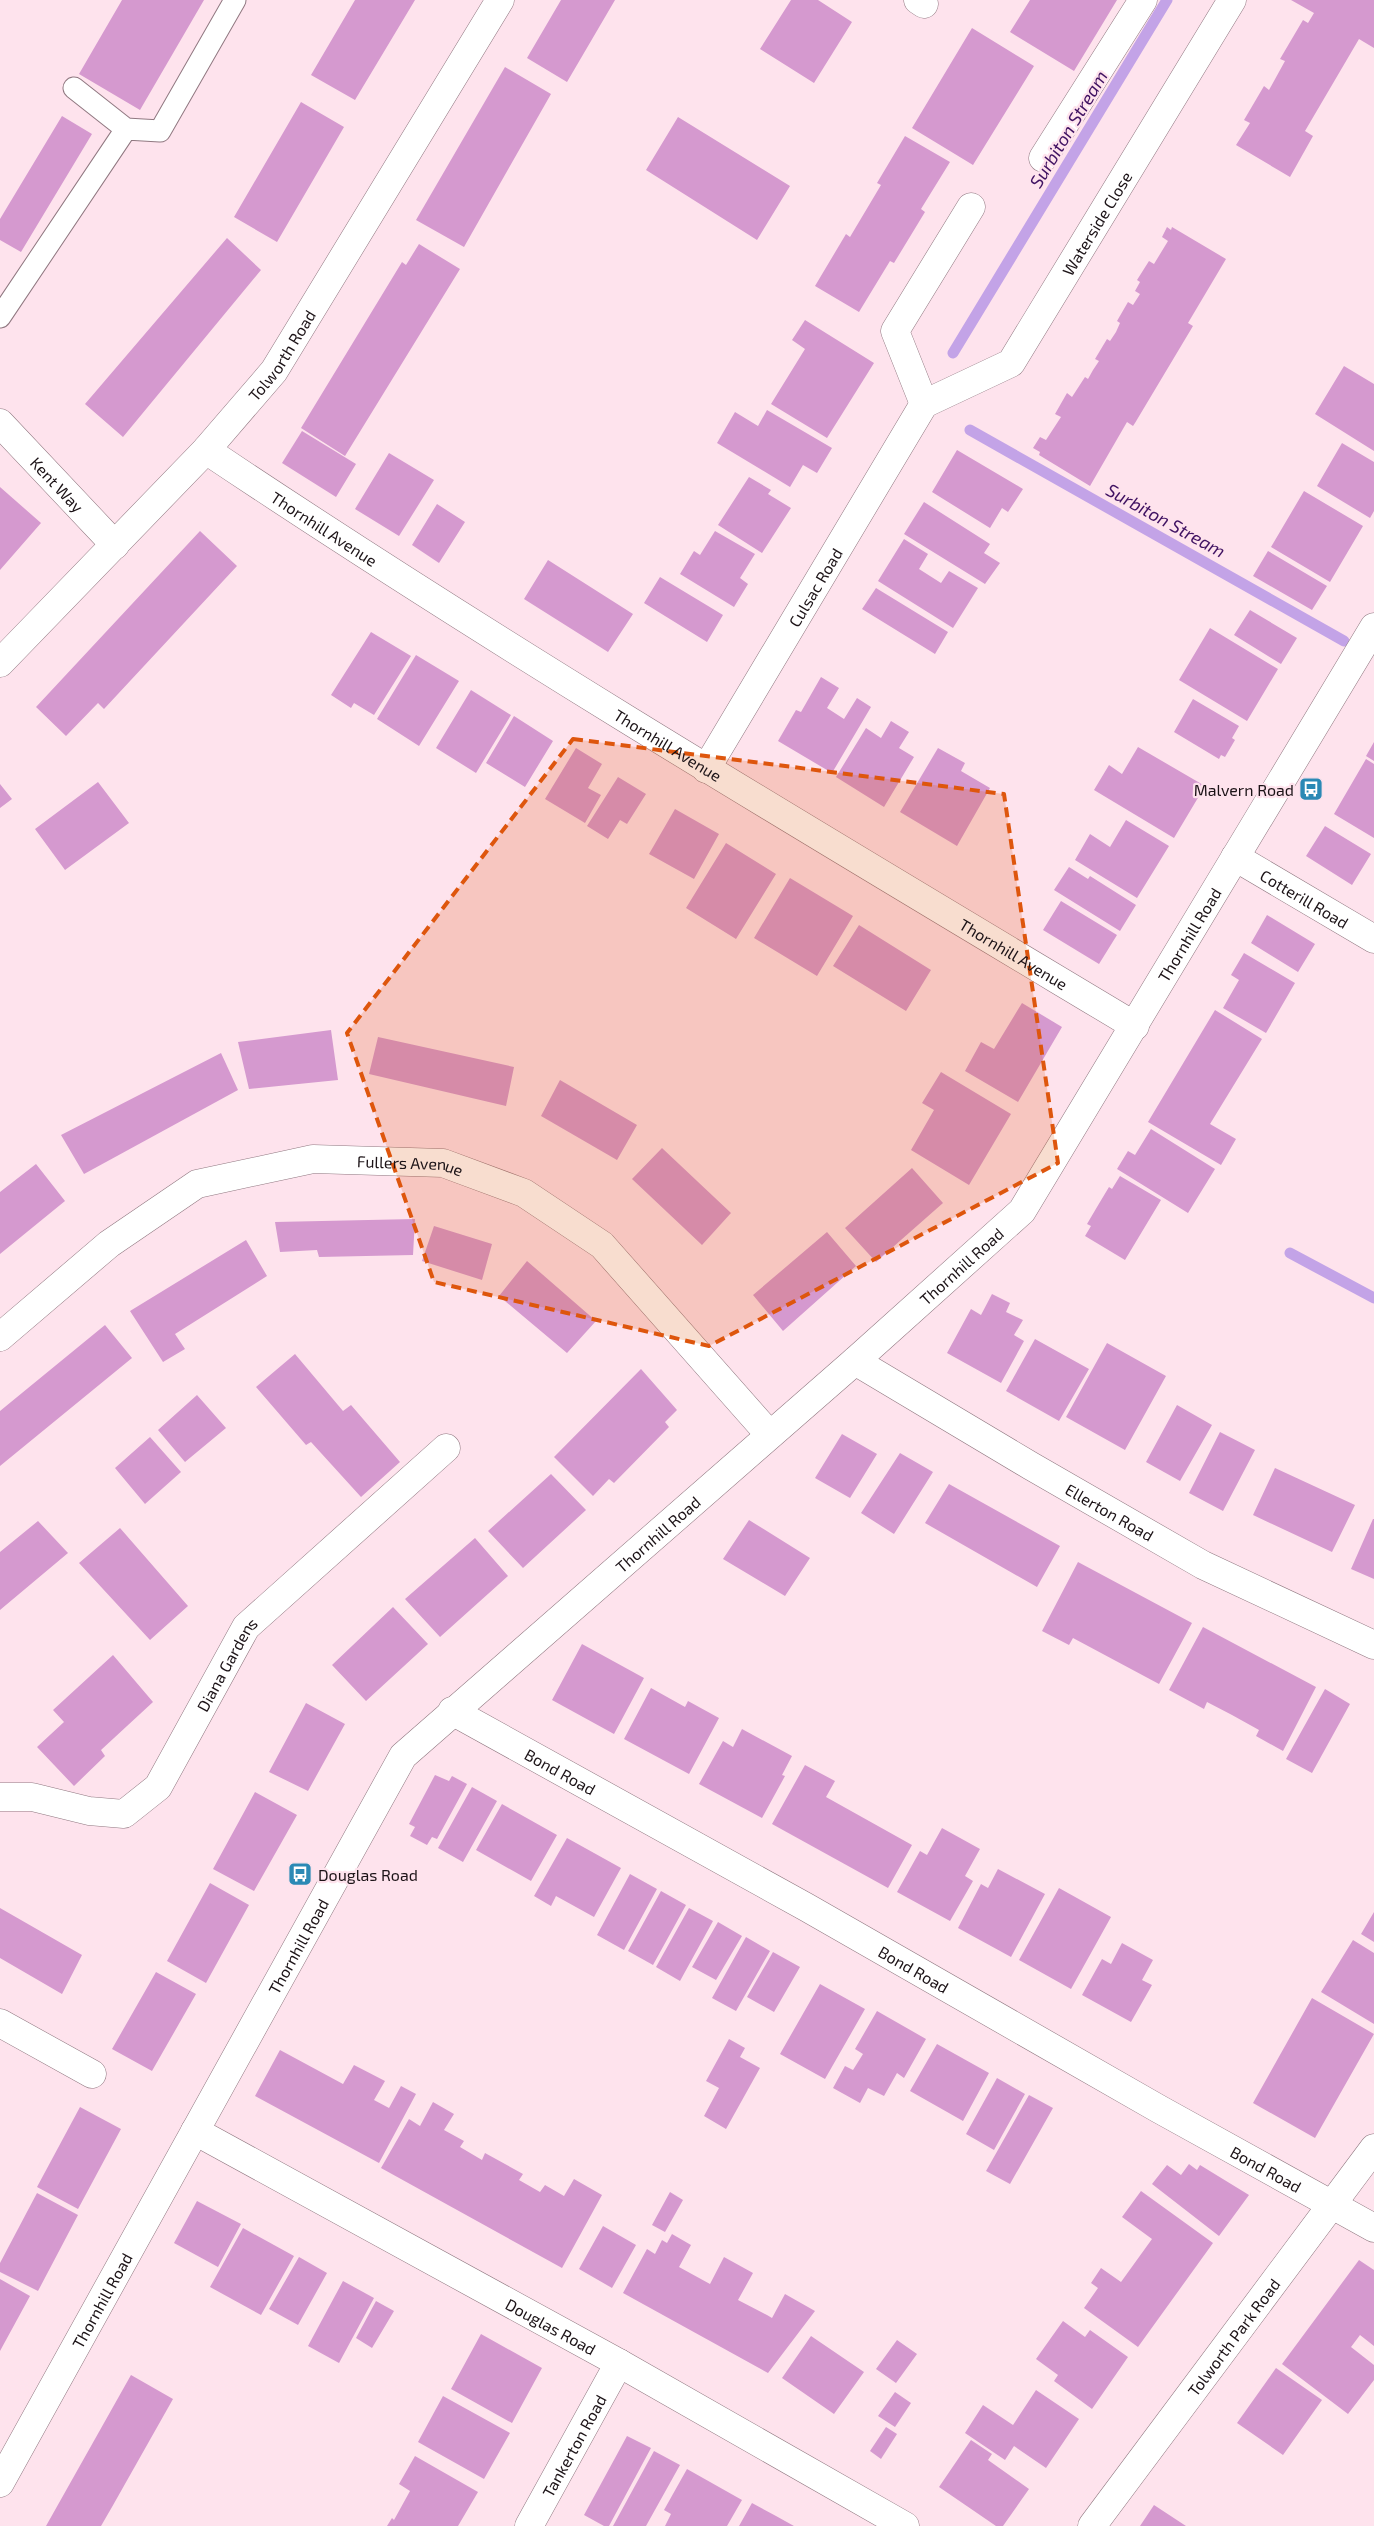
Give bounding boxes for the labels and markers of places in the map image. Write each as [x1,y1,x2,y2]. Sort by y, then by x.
bus stop icon: Malvern Road [1298,776,1324,802]
place label: Malvern Road [1194,780,1294,799]
bus stop icon: Douglas Road [287,1861,313,1887]
place label: Douglas Road [318,1865,418,1884]

